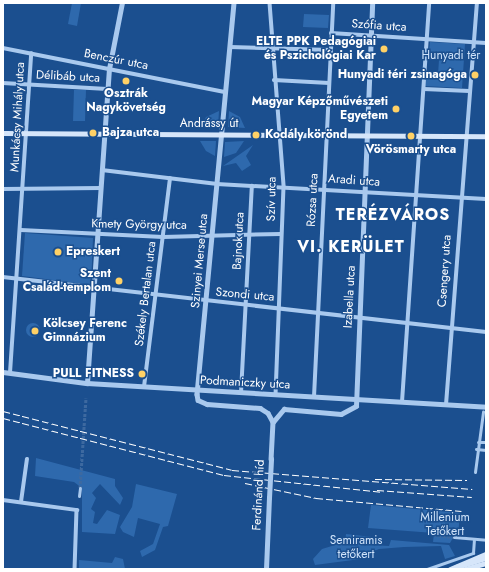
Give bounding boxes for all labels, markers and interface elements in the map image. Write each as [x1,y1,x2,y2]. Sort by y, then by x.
street label: Szófia utca [351,17,407,35]
place label: ELTE PPK Pedagógiai és Pszichológiai Kar [256,35,376,63]
marker: ELTE PPK Pedagógiai és Pszichológiai Kar [379,44,389,54]
street label: Benczúr utca [83,47,149,73]
park label: Hunyadi tér [422,49,480,63]
street label: Munkácsy Mihály utca [8,62,28,172]
street label: Délibáb utca [36,68,100,86]
place label: Hunyadi téri zsinagóga [338,68,467,82]
marker: Hunyadi téri zsinagóga [470,70,480,80]
marker: Osztrák Nagykövetség [121,76,131,86]
place label: Osztrák Nagykövetség [86,87,166,115]
place label: Magyar Képzőművészeti Egyetem [251,95,388,123]
marker: Magyar Képzőművészeti Egyetem [391,104,401,114]
street label: Andrássy út [180,117,238,131]
place label: Bajza utca [102,126,159,140]
marker: Bajza utca [87,127,99,139]
place label: Kodály körönd [265,128,347,142]
marker: Kodály körönd [250,129,262,141]
marker: Vörösmarty utca [405,130,417,142]
place label: Vörösmarty utca [366,143,456,157]
street label: Aradi utca [328,172,380,190]
street label: Rózsa utca [304,173,322,227]
street label: Szív utca [264,176,280,222]
district label: TERÉZVÁROS [336,205,450,225]
street label: Bajnok utca [230,212,248,270]
street label: Szinyei Merse utca [189,213,211,309]
street label: Kmety György utca [91,217,187,233]
street label: Csengery utca [435,234,455,308]
district label: VI. KERÜLET [297,237,405,257]
street label: Székely Bertalan utca [132,241,160,347]
place label: Epreskert [66,245,120,259]
marker: Epreskert [53,247,63,257]
street label: Izabella utca [341,265,359,329]
place label: Szent Család-templom [23,267,111,295]
marker: Szent Család-templom [114,276,124,286]
street label: Szondi utca [215,285,275,305]
place label: Kölcsey Ferenc Gimnázium [43,317,127,345]
marker: Kölcsey Ferenc Gimnázium [30,326,40,336]
place label: PULL FITNESS [53,367,134,381]
marker: PULL FITNESS [137,369,147,379]
street label: Podmaniczky utca [199,373,291,393]
street label: Ferdinánd híd [250,459,268,531]
park label: Millenium Tetőkert [420,511,470,539]
park label: Semiramis tetőkert [330,534,382,562]

